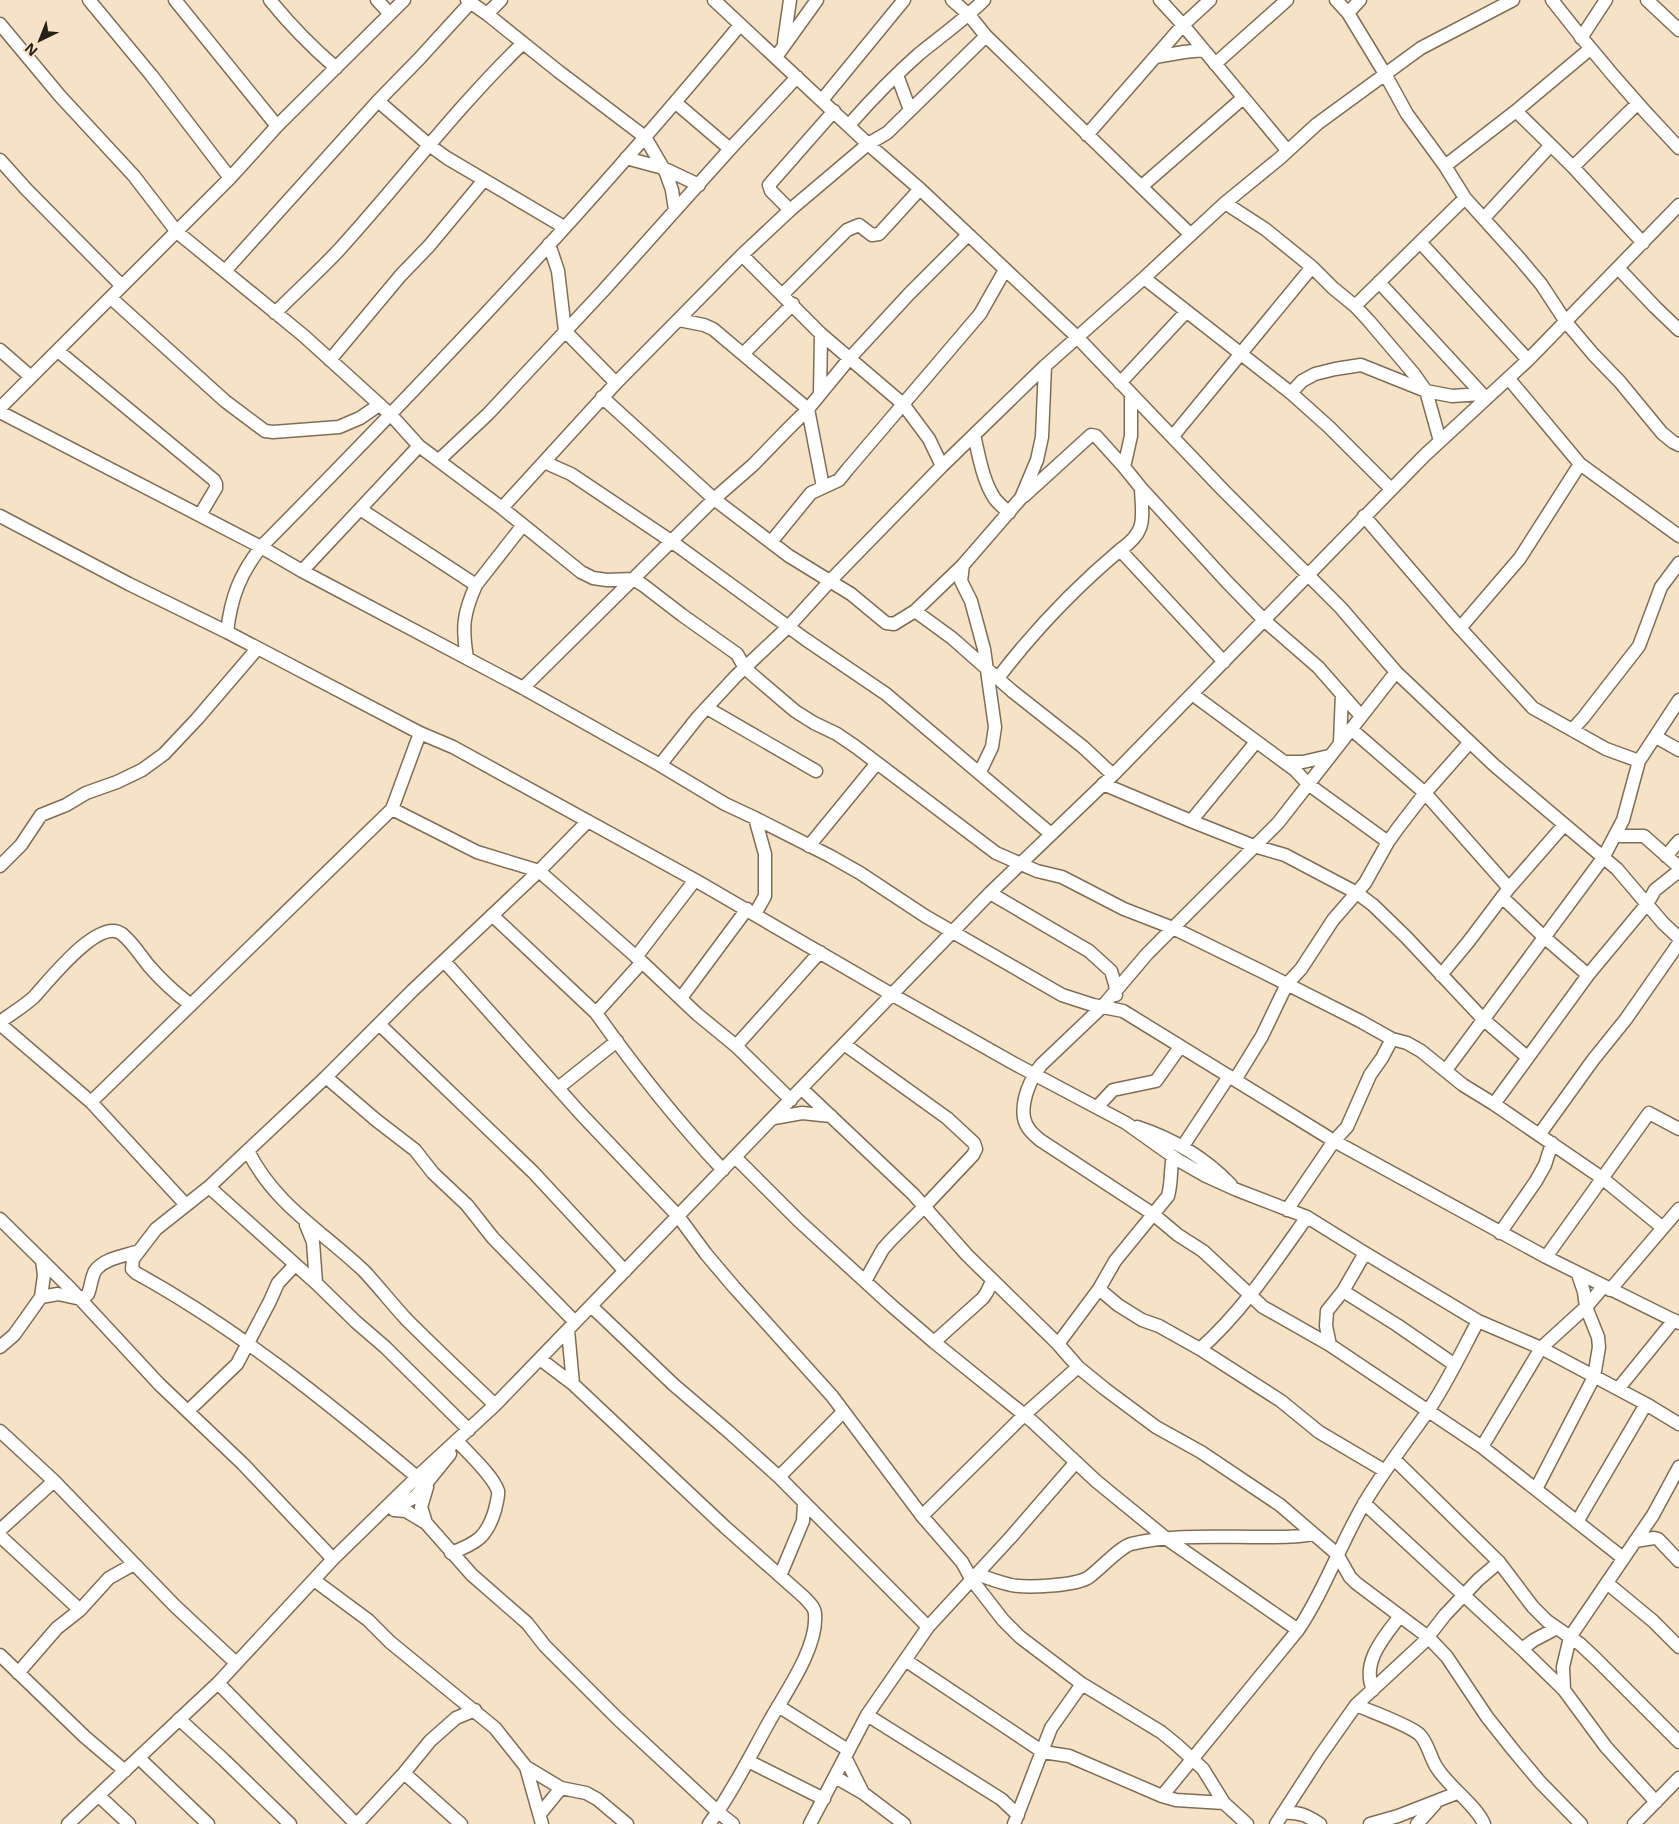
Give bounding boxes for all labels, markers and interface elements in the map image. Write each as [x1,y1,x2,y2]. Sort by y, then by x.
north arrow [15,15,65,65]
text: N [20,39,41,61]

